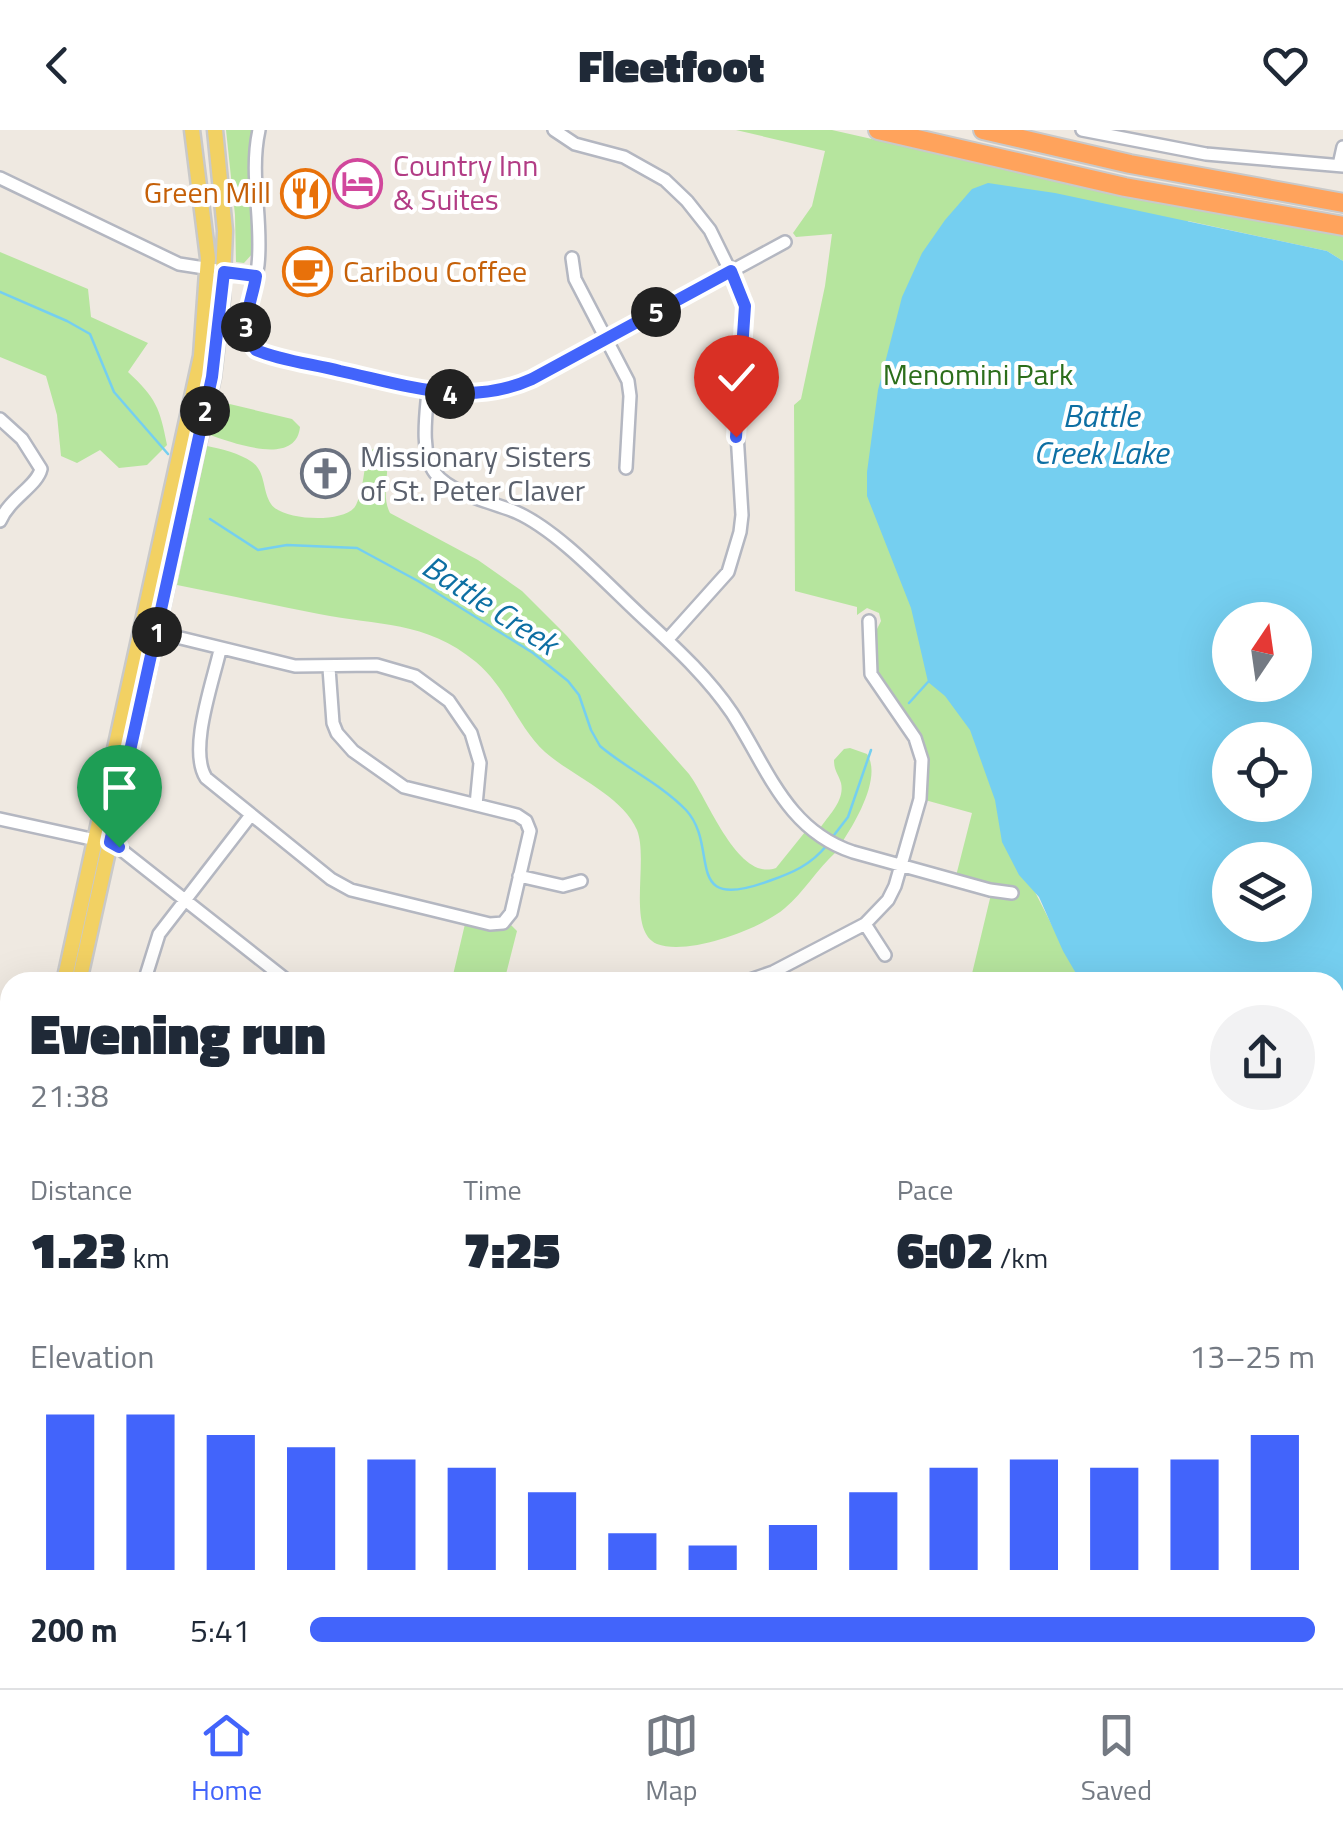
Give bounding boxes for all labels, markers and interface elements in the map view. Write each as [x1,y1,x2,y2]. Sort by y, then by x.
text: Fleetfoot [579,31,765,99]
icon: back [30,38,85,93]
icon: heart [1258,38,1313,93]
place label: Country Inn & Suites [393,142,538,222]
hotel icon: Country Inn & Suites [332,157,384,209]
restaurant icon: Green Mill [280,167,332,219]
place label: Green Mill [144,169,271,215]
cafe icon: Caribou Coffee [282,246,334,298]
place label: Caribou Coffee [343,248,527,294]
pin: 5 [631,287,681,337]
text: 5 [648,290,664,333]
pin: 3 [221,302,271,352]
text: 3 [238,305,254,348]
pin [694,335,779,438]
icon: check [709,350,764,405]
park label: Menomini Park [883,351,1073,397]
pin: 4 [425,369,475,419]
text: 4 [442,372,458,415]
pin: 2 [180,386,230,436]
text: 2 [197,389,213,432]
water label: Battle Creek Lake [1034,391,1171,476]
place label: Missionary Sisters of St. Peter Claver [360,433,591,513]
church icon: Missionary Sisters of St. Peter Claver [299,448,351,500]
water label: Battle Creek [413,542,571,668]
north arrow [1212,602,1312,702]
map controls [1212,602,1312,942]
pin: 1 [132,607,182,657]
text: 1 [149,610,165,653]
button: locate [1212,722,1312,822]
pin [77,745,162,848]
icon: arrive [92,760,147,815]
button: layers [1212,842,1312,942]
text: Evening run [30,992,326,1075]
button: share [1210,1005,1315,1110]
text: 21:38 [30,1071,109,1119]
text: Distance [30,1168,132,1211]
text: Time [463,1168,522,1211]
text: Pace [897,1168,953,1211]
text: 1.23 [30,1211,127,1287]
text: 7:25 [463,1211,560,1287]
text: 6:02 [897,1211,994,1287]
text: km [127,1236,170,1279]
text: /km [994,1236,1048,1279]
text: Elevation [30,1332,154,1380]
text: 13–25 m [1189,1332,1315,1380]
text: 200 m [30,1606,118,1654]
text: 5:41 [190,1606,251,1654]
tab: Home [191,1708,262,1811]
tab: Map [644,1708,699,1811]
tab: Saved [1081,1708,1152,1811]

